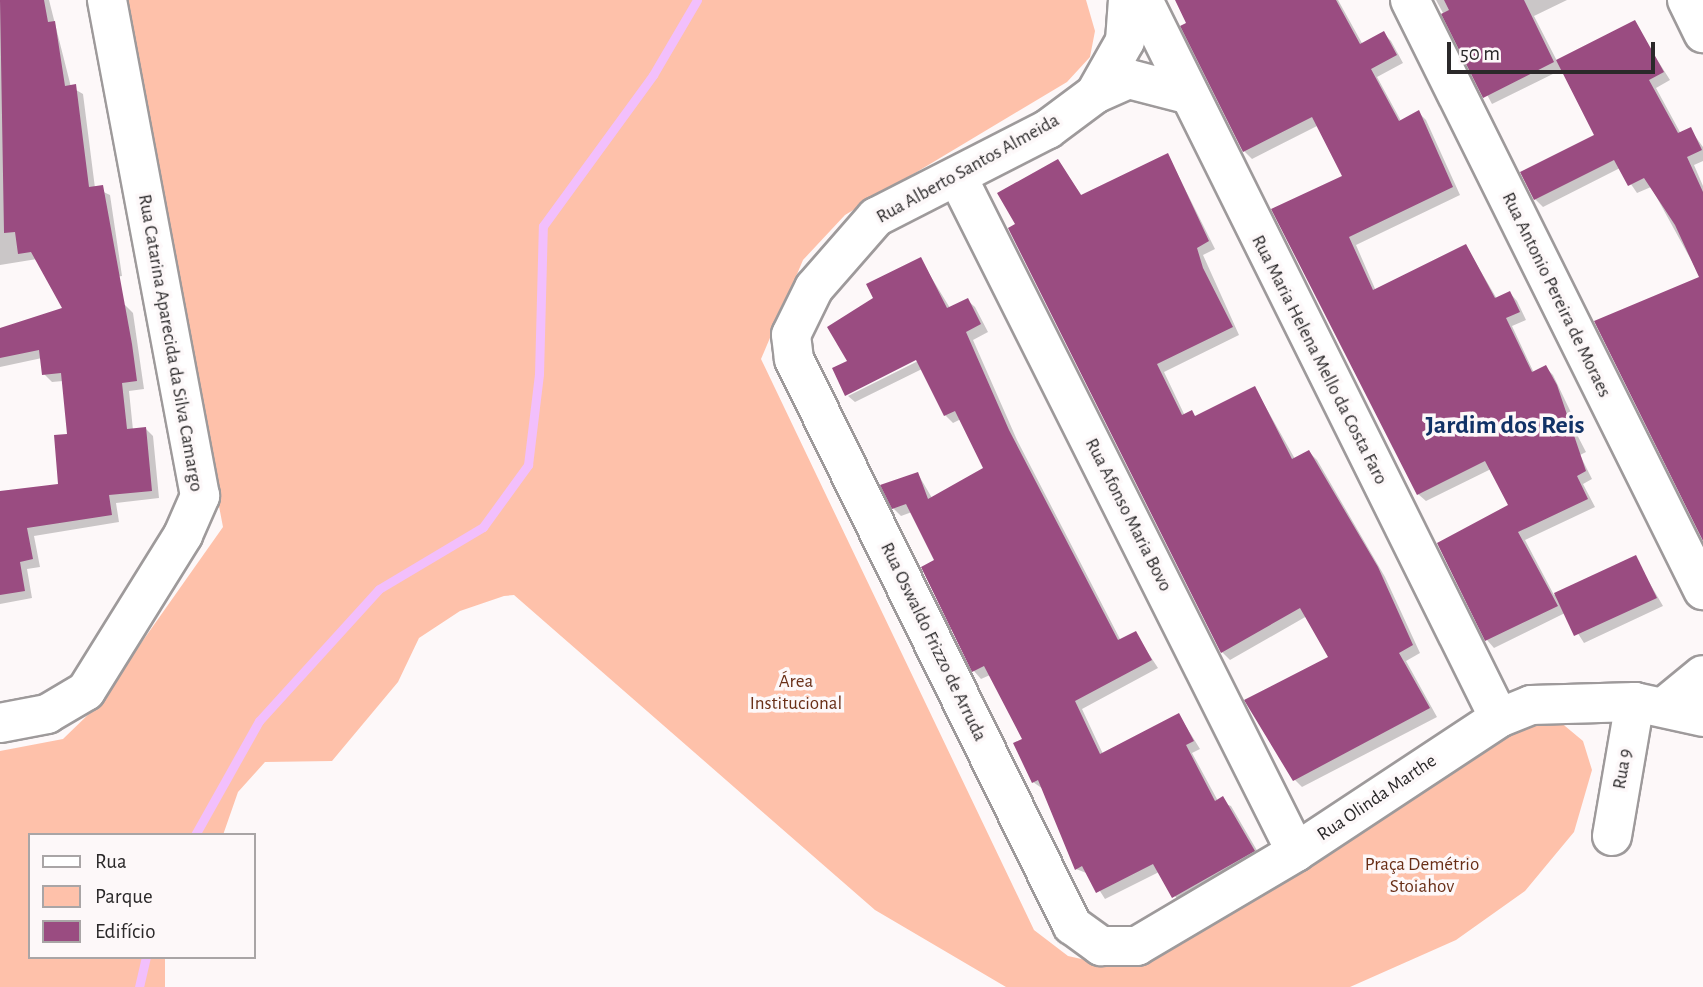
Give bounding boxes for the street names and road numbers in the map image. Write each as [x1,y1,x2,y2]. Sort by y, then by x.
street label: Rua Alberto Santos Almeida [873,109,1063,229]
street label: Rua Antonio Pereira de Moraes [1496,189,1616,401]
street label: Rua Catarina Aparecida da Silva Camargo [133,193,207,493]
street label: Rua Maria Helena Mello da Costa Faro [1246,231,1392,489]
street label: Rua Afonso Maria Bovo [1080,435,1176,595]
street label: Rua Oswaldo Frizzo de Arruda [875,539,991,745]
street label: Rua 9 [1608,747,1638,791]
street label: Rua Olinda Marthe [1313,750,1441,846]

